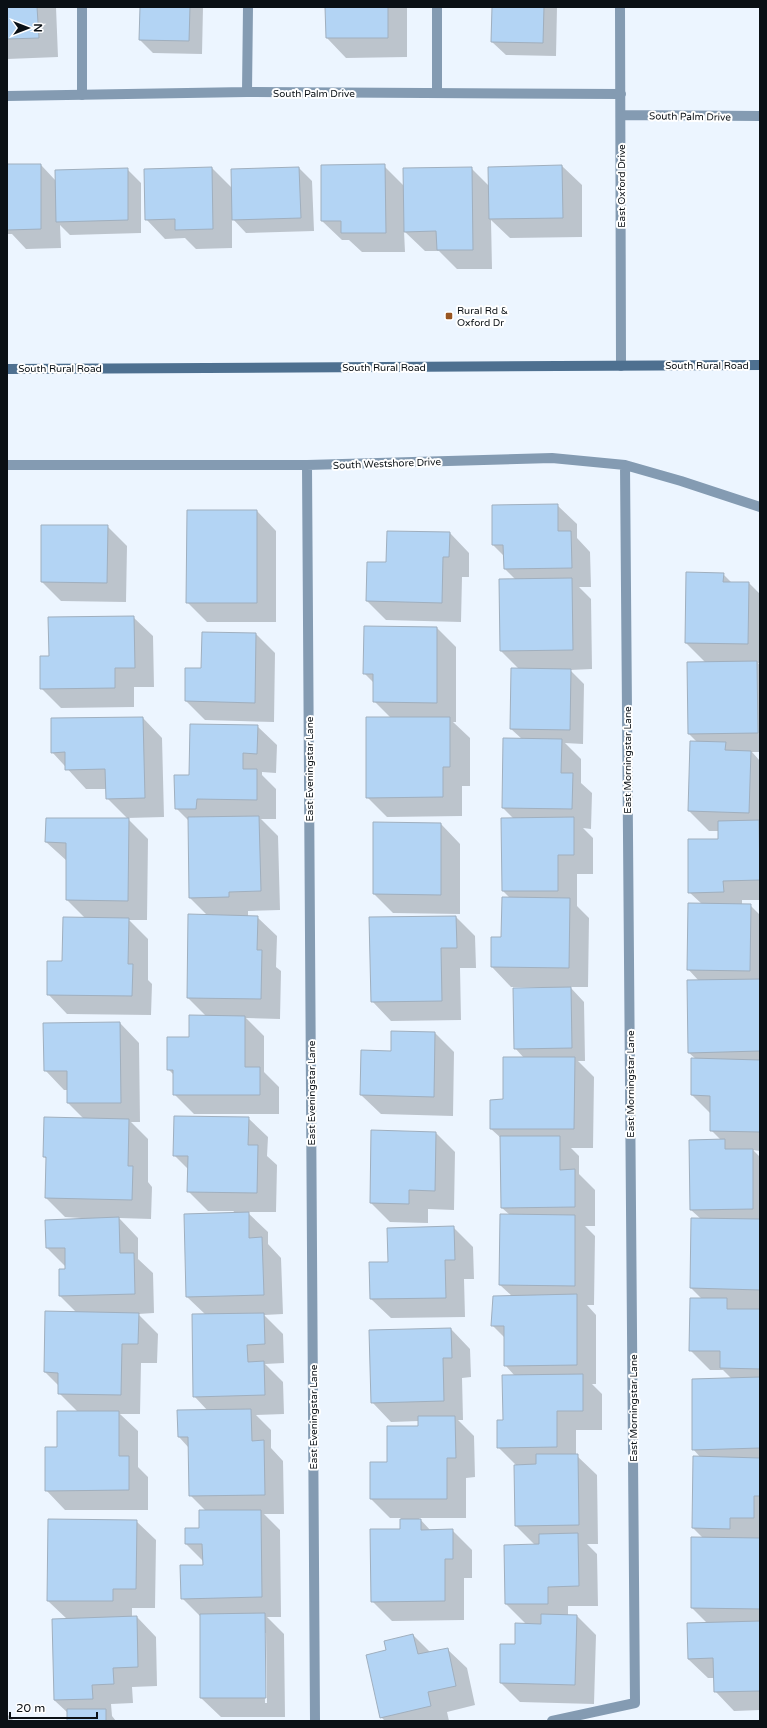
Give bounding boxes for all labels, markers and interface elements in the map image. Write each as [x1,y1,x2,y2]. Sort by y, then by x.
north arrow [8,8,48,48]
text: N [31,24,44,32]
street label: South Palm Drive [273,88,355,100]
street label: South Palm Drive [649,110,731,124]
street label: East Oxford Drive [616,144,628,228]
place label: Rural Rd & Oxford Dr [457,305,508,329]
marker: Rural Rd & Oxford Dr [444,311,454,321]
street label: South Rural Road [665,360,749,372]
street label: South Rural Road [342,362,426,374]
street label: South Rural Road [18,363,102,375]
street label: South Westshore Drive [333,456,442,472]
street label: East Morningstar Lane [622,706,634,814]
street label: East Eveningstar Lane [304,716,316,821]
street label: East Morningstar Lane [625,1030,637,1138]
street label: East Eveningstar Lane [306,1040,318,1145]
street label: East Morningstar Lane [628,1354,640,1462]
street label: East Eveningstar Lane [308,1364,320,1469]
scale bar [10,1694,97,1720]
text: 20 m [16,1701,45,1715]

